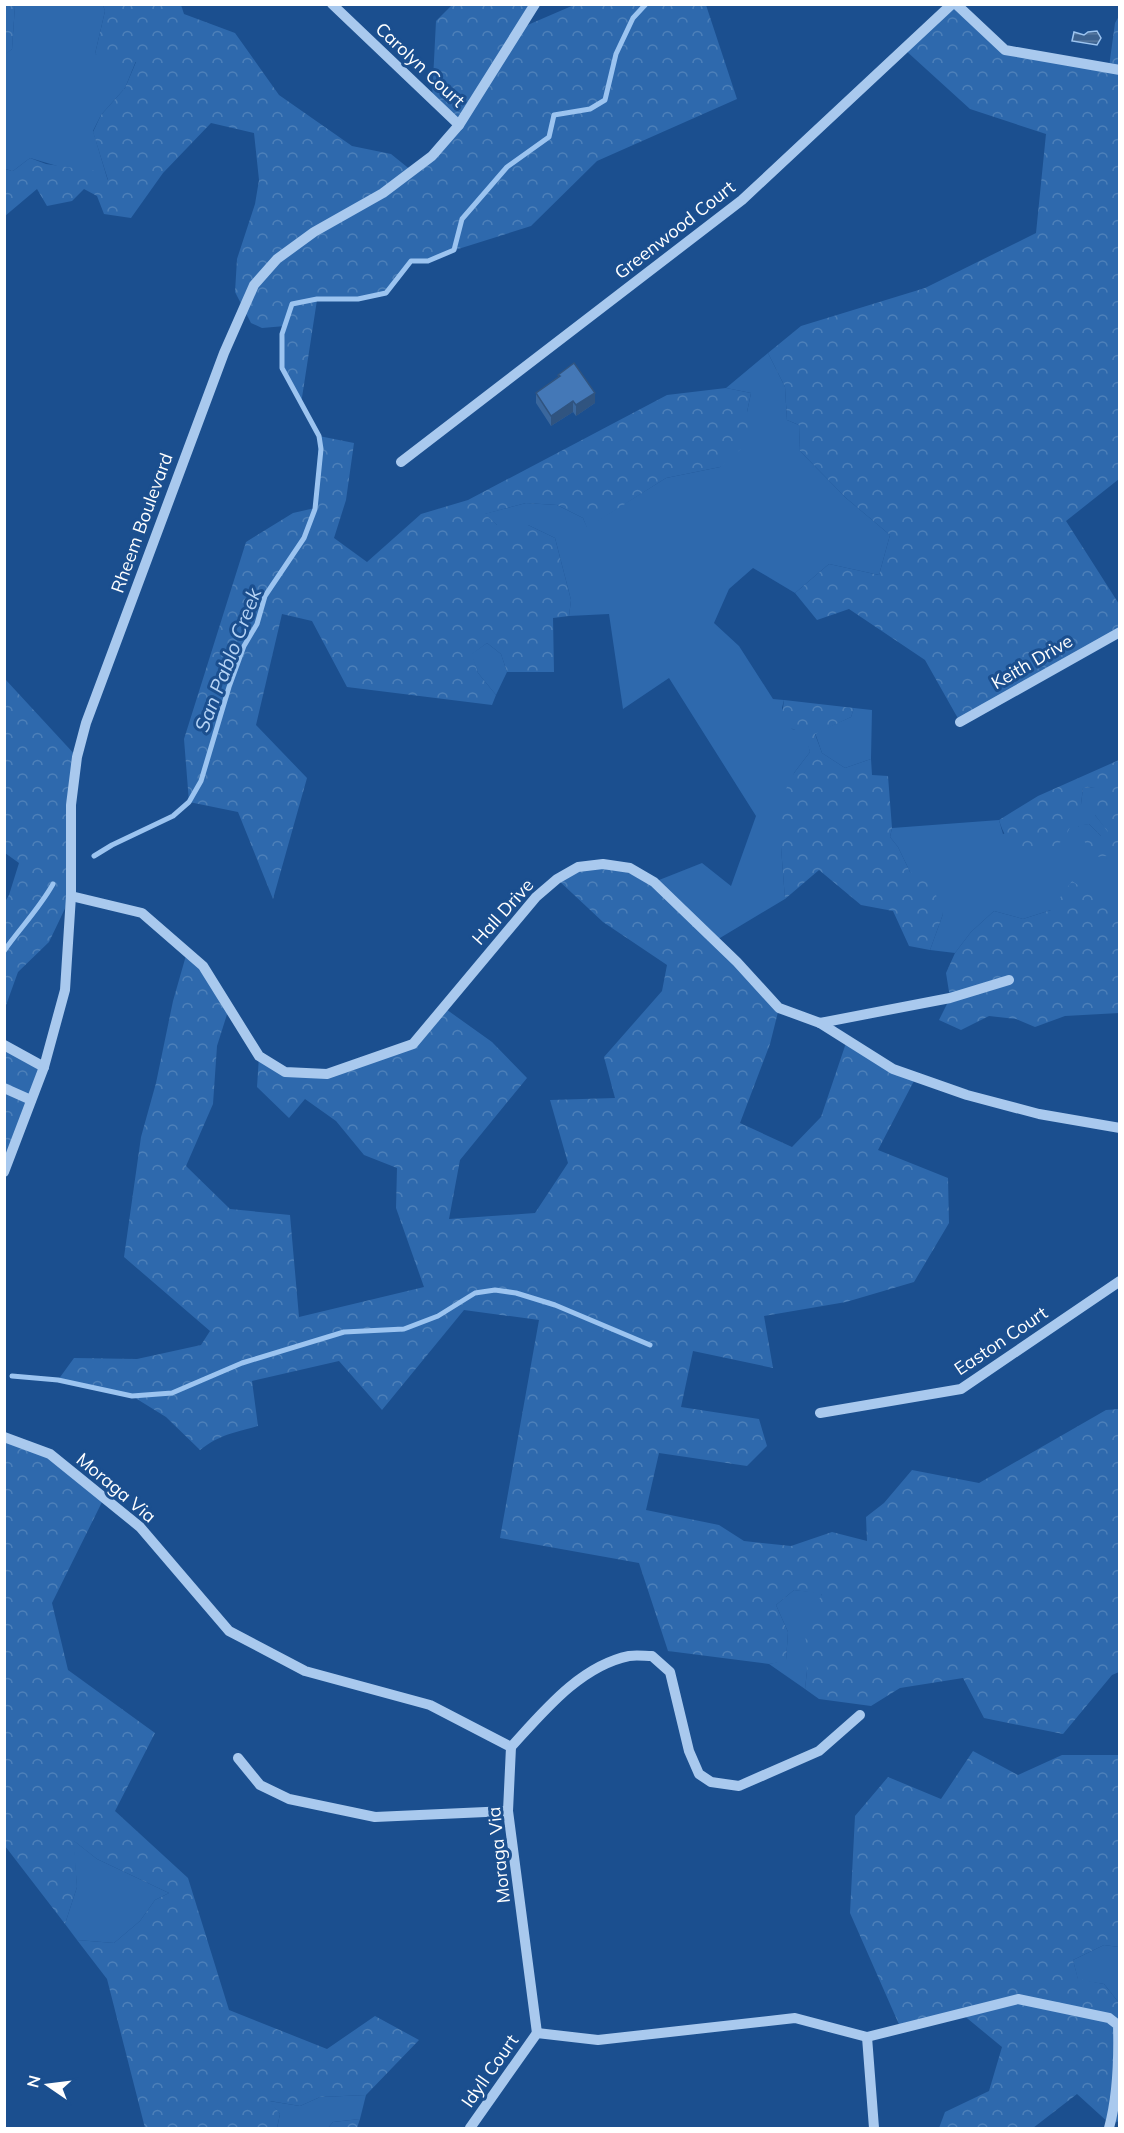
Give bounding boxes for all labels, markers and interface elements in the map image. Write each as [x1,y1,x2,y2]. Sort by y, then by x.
street label: Carolyn Court [371,17,470,112]
street label: Greenwood Court [610,175,740,284]
street label: Rheem Boulevard [106,450,178,596]
water label: San Pablo Creek [189,584,267,735]
street label: Keith Drive [987,629,1077,694]
street label: Hall Drive [467,874,538,950]
street label: Easton Court [950,1301,1052,1380]
street label: Moraga Via [72,1448,161,1528]
street label: Moraga Via [482,1806,515,1904]
street label: Idyll Court [456,2030,523,2112]
north arrow [18,2055,78,2115]
text: N [22,2073,45,2090]

